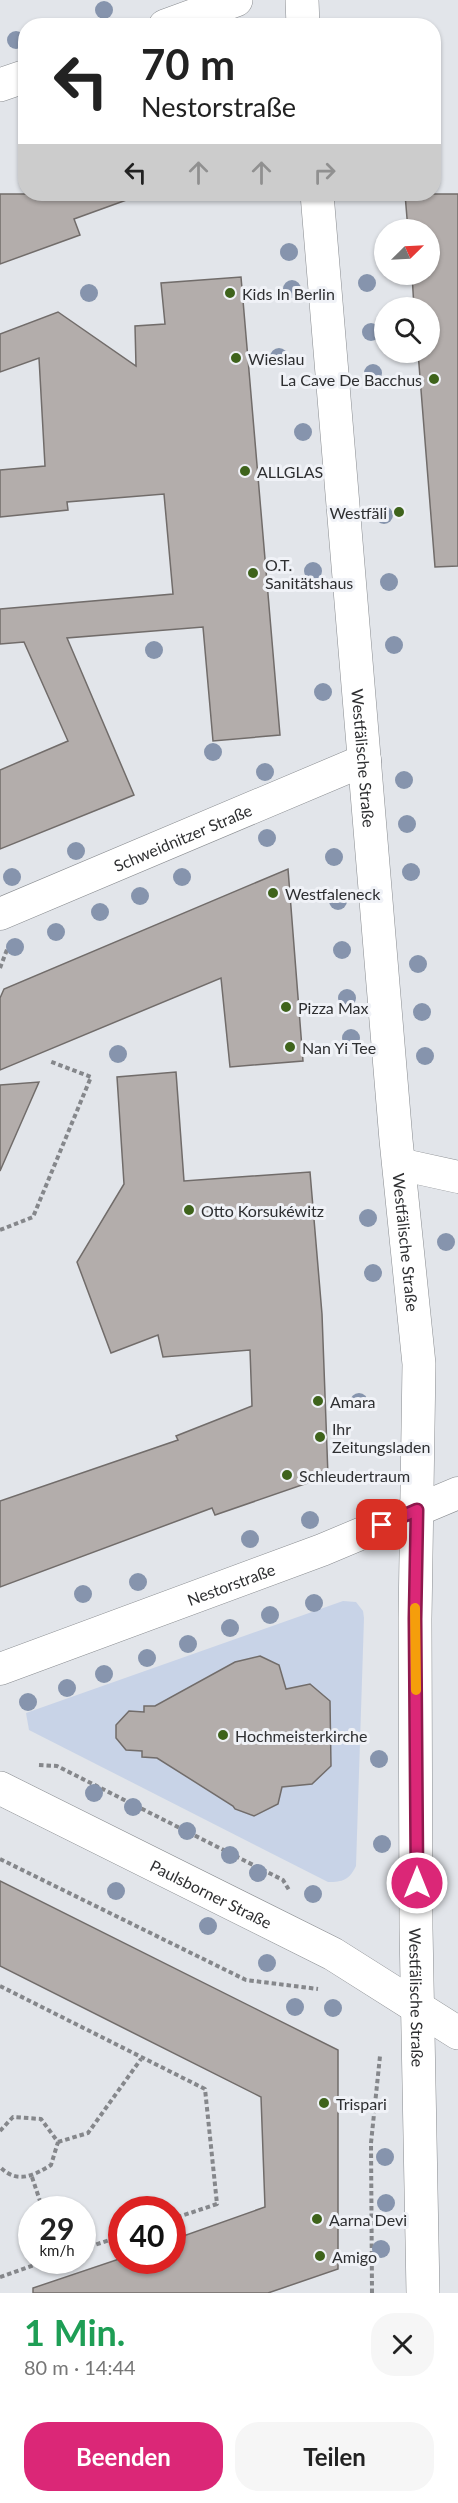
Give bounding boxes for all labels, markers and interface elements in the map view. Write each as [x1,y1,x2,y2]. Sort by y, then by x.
text: 70 m [141,39,235,89]
icon: left [42,42,120,120]
text: Nestorstraße [141,90,296,123]
icon: left [119,156,152,189]
icon: ahead [182,156,215,189]
icon: ahead [245,156,278,189]
icon: right [308,156,341,189]
north arrow [374,219,440,285]
map controls [374,219,440,363]
place label: Kids In Berlin [242,284,335,303]
marker: Kids In Berlin [223,286,237,300]
button: search [374,297,440,363]
place label: Wieslau [248,349,304,368]
marker: Wieslau [229,351,243,365]
place label: La Cave De Bacchus [280,370,422,389]
marker: La Cave De Bacchus [427,372,441,386]
place label: ALLGLAS [257,462,323,481]
marker: ALLGLAS [238,464,252,478]
place label: Westfäli [329,503,387,522]
marker: Westfäli [392,505,406,519]
place label: O.T. Sanitätshaus [265,555,353,592]
marker: O.T. Sanitätshaus [246,566,260,580]
street label: Westfälische Straße [349,688,379,828]
street label: Schweidnitzer Straße [111,799,254,875]
place label: Westfaleneck [285,884,381,903]
marker: Westfaleneck [266,886,280,900]
place label: Pizza Max [298,998,368,1017]
marker: Pizza Max [279,1000,293,1014]
place label: Nan Yi Tee [302,1038,376,1057]
marker: Nan Yi Tee [283,1040,297,1054]
street label: Westfälische Straße [390,1172,423,1312]
place label: Otto Korsukéwitz [201,1201,324,1220]
marker: Otto Korsukéwitz [182,1203,196,1217]
place label: Amara [330,1392,376,1411]
marker: Amara [311,1394,325,1408]
place label: Ihr Zeitungsladen [332,1419,430,1456]
marker: Ihr Zeitungsladen [313,1430,327,1444]
place label: Schleudertraum [299,1466,410,1485]
marker: Schleudertraum [280,1468,294,1482]
pin [356,1499,407,1550]
icon: arrive [365,1508,398,1541]
street label: Nestorstraße [184,1559,277,1609]
place label: Hochmeisterkirche [235,1726,367,1745]
marker: Hochmeisterkirche [216,1728,230,1742]
position arrow [385,1851,449,1915]
street label: Paulsborner Straße [147,1855,275,1932]
street label: Westfälische Straße [407,1928,428,2067]
place label: Trispari [336,2094,387,2113]
marker: Trispari [317,2096,331,2110]
speed limit sign: 40 [108,2196,186,2274]
text: 29 [40,2210,74,2246]
place label: Aarna Devi [329,2210,407,2229]
marker: Aarna Devi [310,2212,324,2226]
text: km/h [39,2241,75,2259]
place label: Amigo [332,2247,377,2266]
marker: Amigo [313,2249,327,2263]
text: 1 Min. [24,2310,125,2354]
button: close [371,2313,434,2376]
text: 80 m · 14:44 [24,2355,136,2379]
button: Beenden [24,2422,223,2491]
button: Teilen [235,2422,434,2491]

